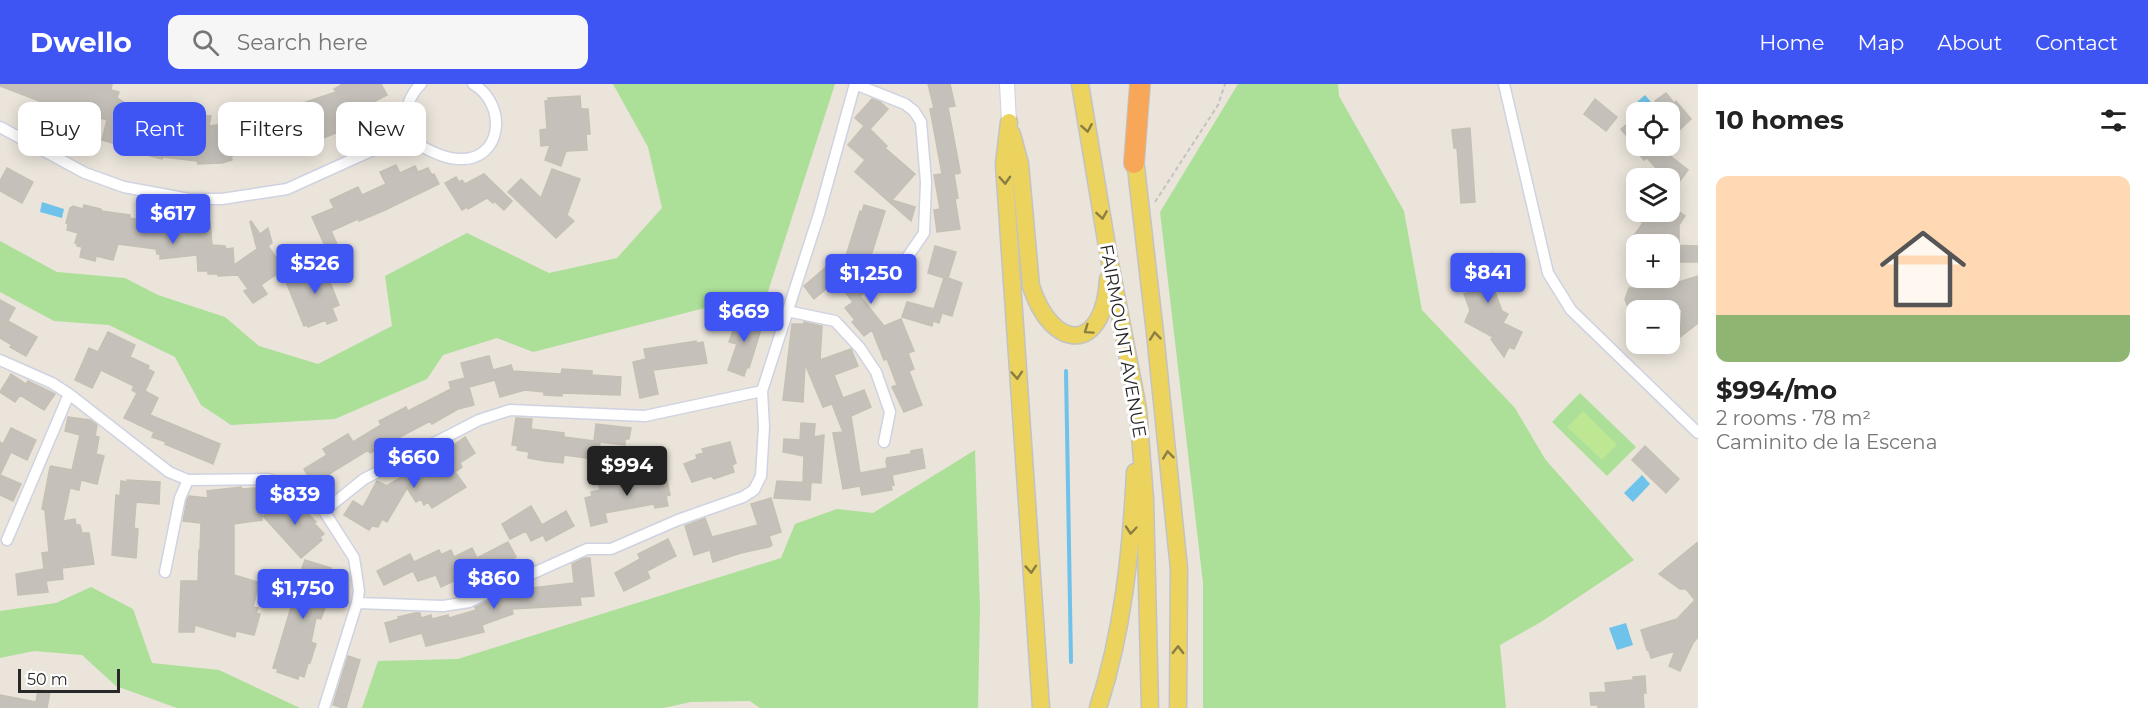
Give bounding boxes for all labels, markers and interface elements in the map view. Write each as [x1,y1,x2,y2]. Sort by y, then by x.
search box [168,15,588,69]
text: Dwello [30,25,132,59]
icon: search [189,26,222,59]
text: Search here [237,29,368,56]
text: Home [1759,30,1824,55]
text: Map [1857,30,1904,55]
text: About [1937,30,2002,55]
text: Contact [2035,30,2118,55]
chip: Buy [18,102,101,156]
chip: Rent [113,102,206,156]
chip: Filters [218,102,324,156]
chip: New [336,102,426,156]
map controls [1626,102,1680,354]
button: locate [1626,102,1680,156]
text: 10 homes [1716,104,1844,136]
icon: filters [2097,104,2130,137]
one-way arrow [1080,123,1093,133]
button: layers [1626,168,1680,222]
one-way arrow [998,176,1011,185]
pin: $617 [137,194,209,245]
text: $617 [150,201,196,225]
one-way arrow [1095,210,1107,219]
icon: home [1869,215,1977,323]
button: + [1626,234,1680,288]
street label: FAIRMOUNT AVENUE [1095,243,1151,439]
pin: $526 [279,244,351,295]
text: $526 [290,251,340,275]
pin: $841 [1452,253,1524,304]
pin: $1,250 [822,254,920,305]
text: $841 [1464,260,1512,284]
text: $1,250 [839,261,903,285]
pin: $669 [708,292,780,343]
text: $669 [719,299,769,323]
button: − [1626,300,1680,354]
one-way arrow [1083,323,1094,334]
one-way arrow [1150,331,1162,340]
one-way arrow [1010,370,1023,379]
text: $994/mo [1716,374,1837,406]
text: 2 rooms · 78 m² [1716,406,1871,430]
text: Caminito de la Escena [1716,430,1937,454]
pin: $660 [378,438,450,489]
text: $660 [388,445,440,469]
pin: $994 [591,446,663,497]
one-way arrow [1162,451,1175,460]
text: $994 [601,453,653,477]
pin: $839 [259,475,331,526]
text: $839 [270,482,320,506]
one-way arrow [1125,525,1138,534]
pin: $860 [458,559,530,610]
one-way arrow [1024,565,1037,574]
text: $860 [468,566,520,590]
pin: $1,750 [254,569,352,620]
text: $1,750 [272,576,334,600]
one-way arrow [1172,645,1185,654]
scale bar [18,666,120,694]
text: 50 m [27,670,68,689]

